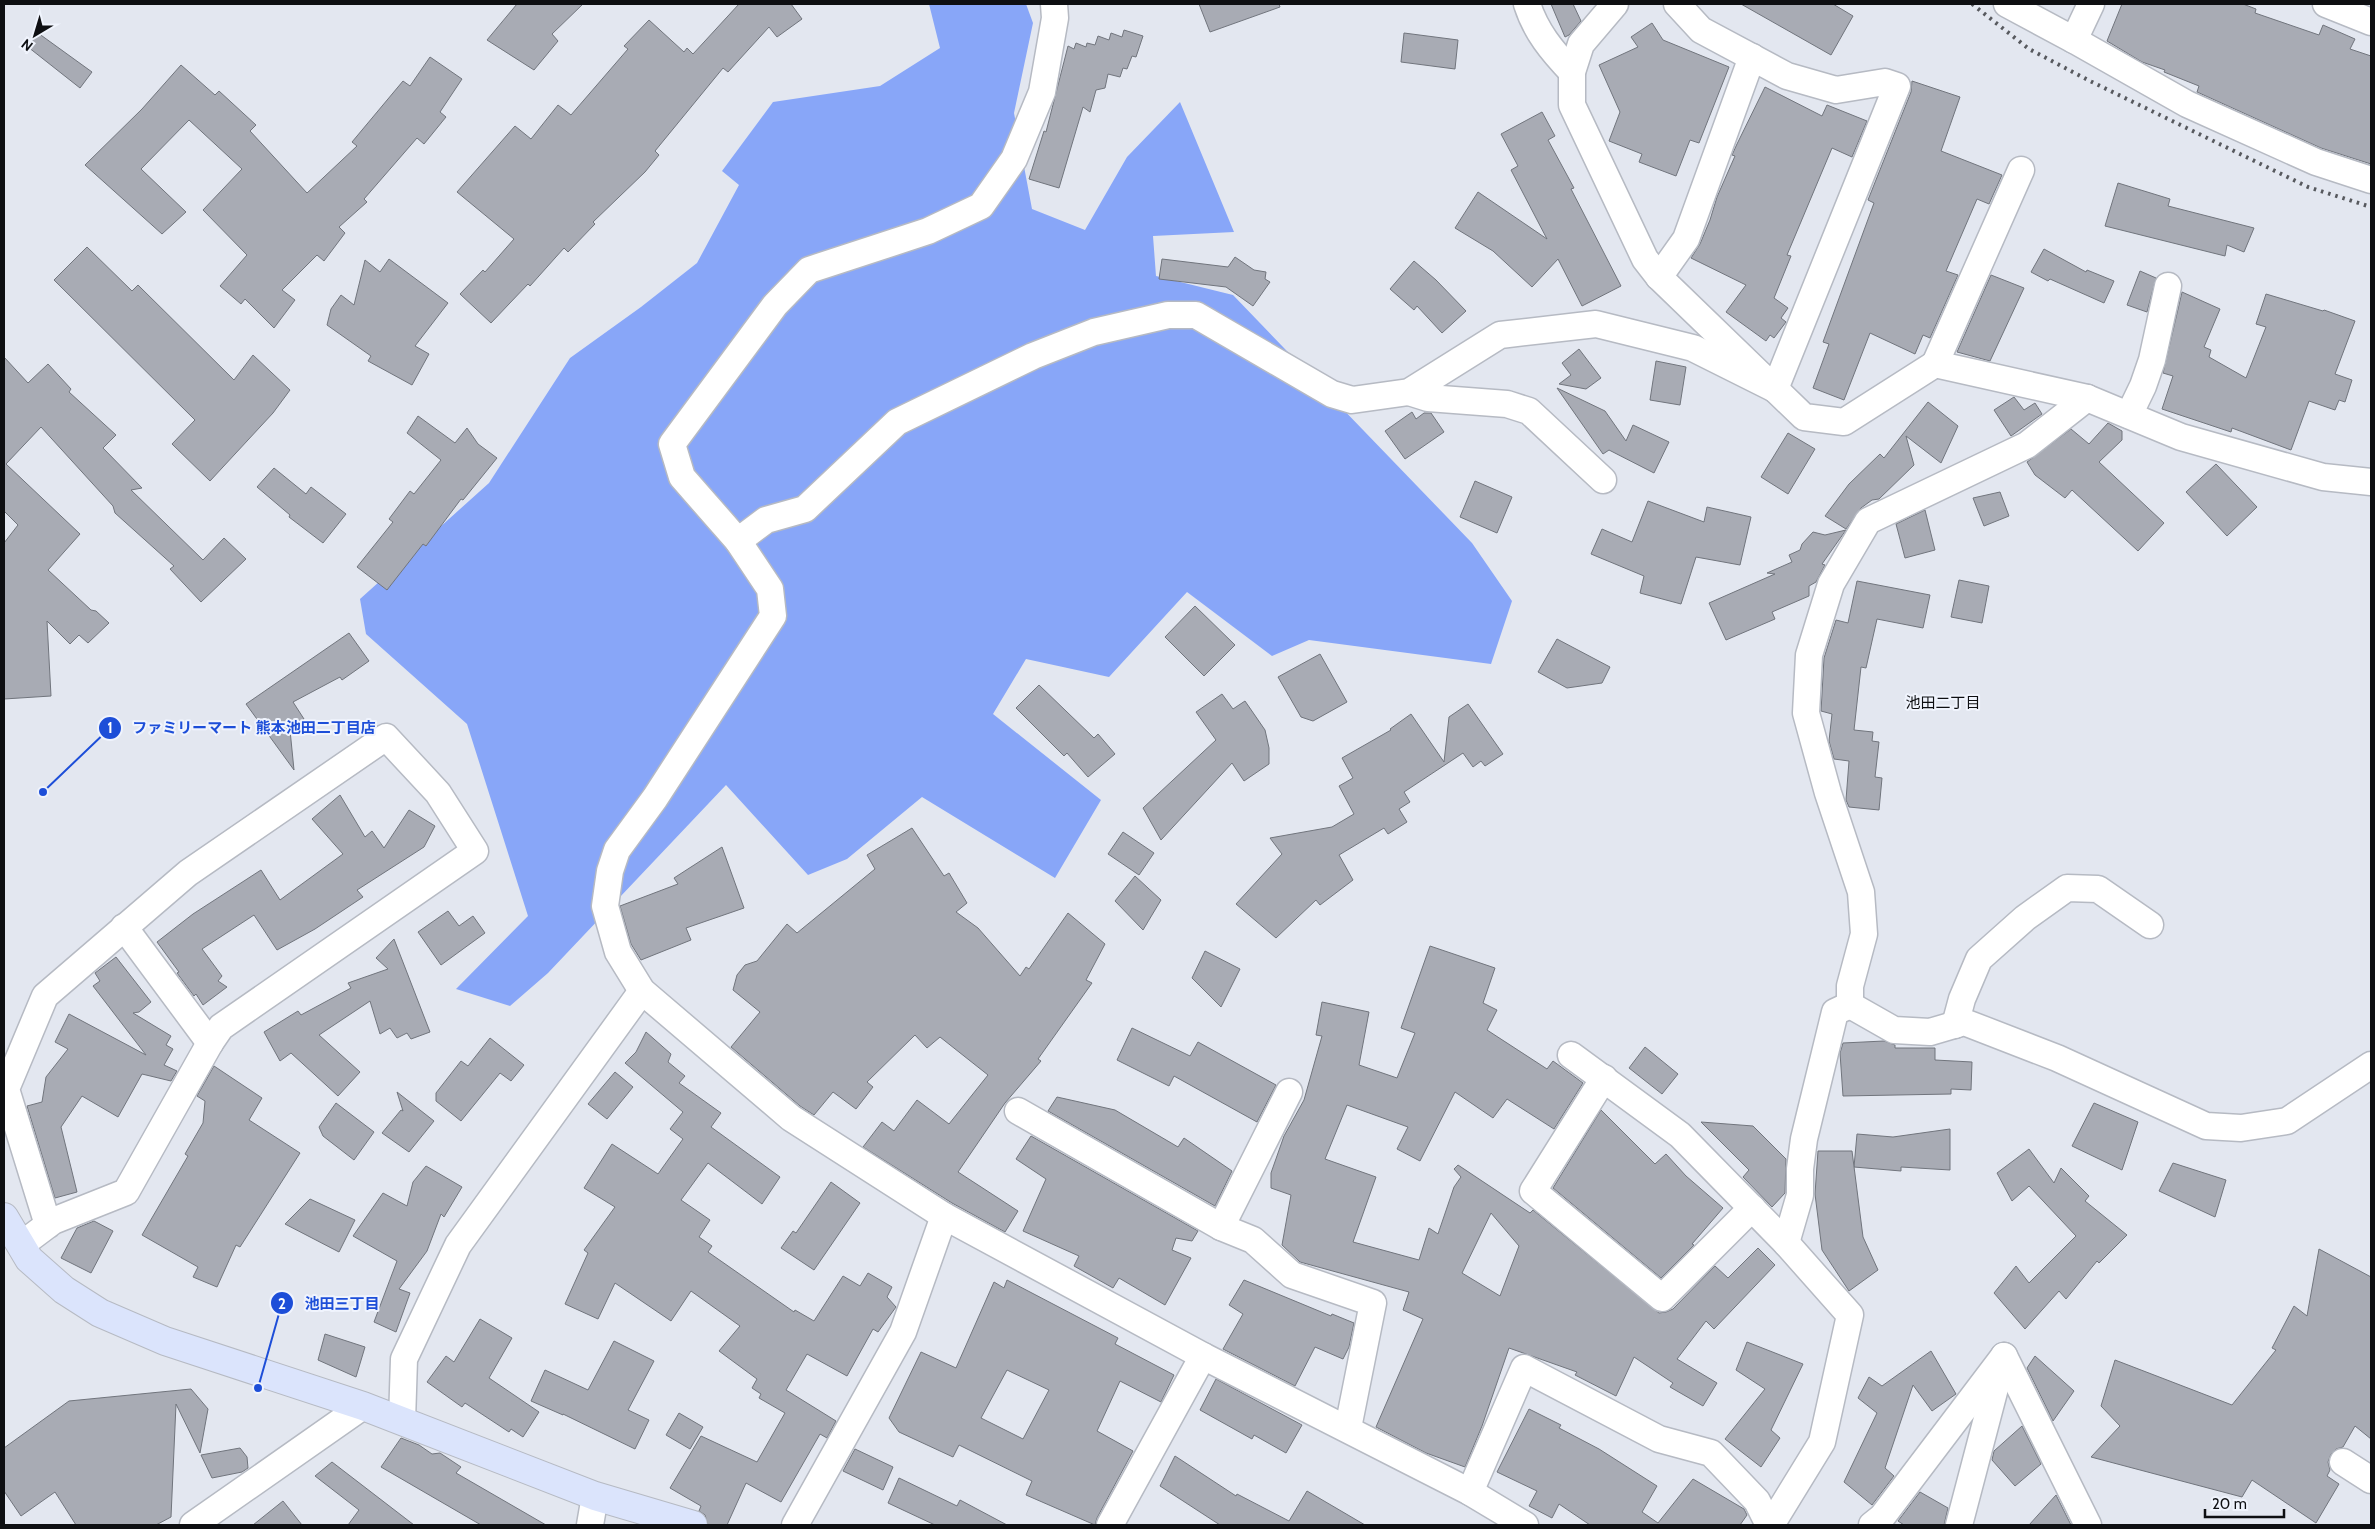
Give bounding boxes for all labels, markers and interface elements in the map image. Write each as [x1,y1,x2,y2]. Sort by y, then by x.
north arrow [10,10,60,60]
text: N [18,35,36,55]
district label: 池田二丁目 [1905,694,1981,712]
callout: ファミリーマート 熊本池田二丁目店 [98,713,386,743]
text: 1 [107,719,113,737]
text: ファミリーマート 熊本池田二丁目店 [132,719,376,737]
callout: 池田三丁目 [270,1288,390,1318]
text: 2 [278,1295,286,1313]
text: 池田三丁目 [304,1295,380,1313]
scale bar [2205,1486,2284,1518]
text: 20 m [2212,1495,2247,1513]

